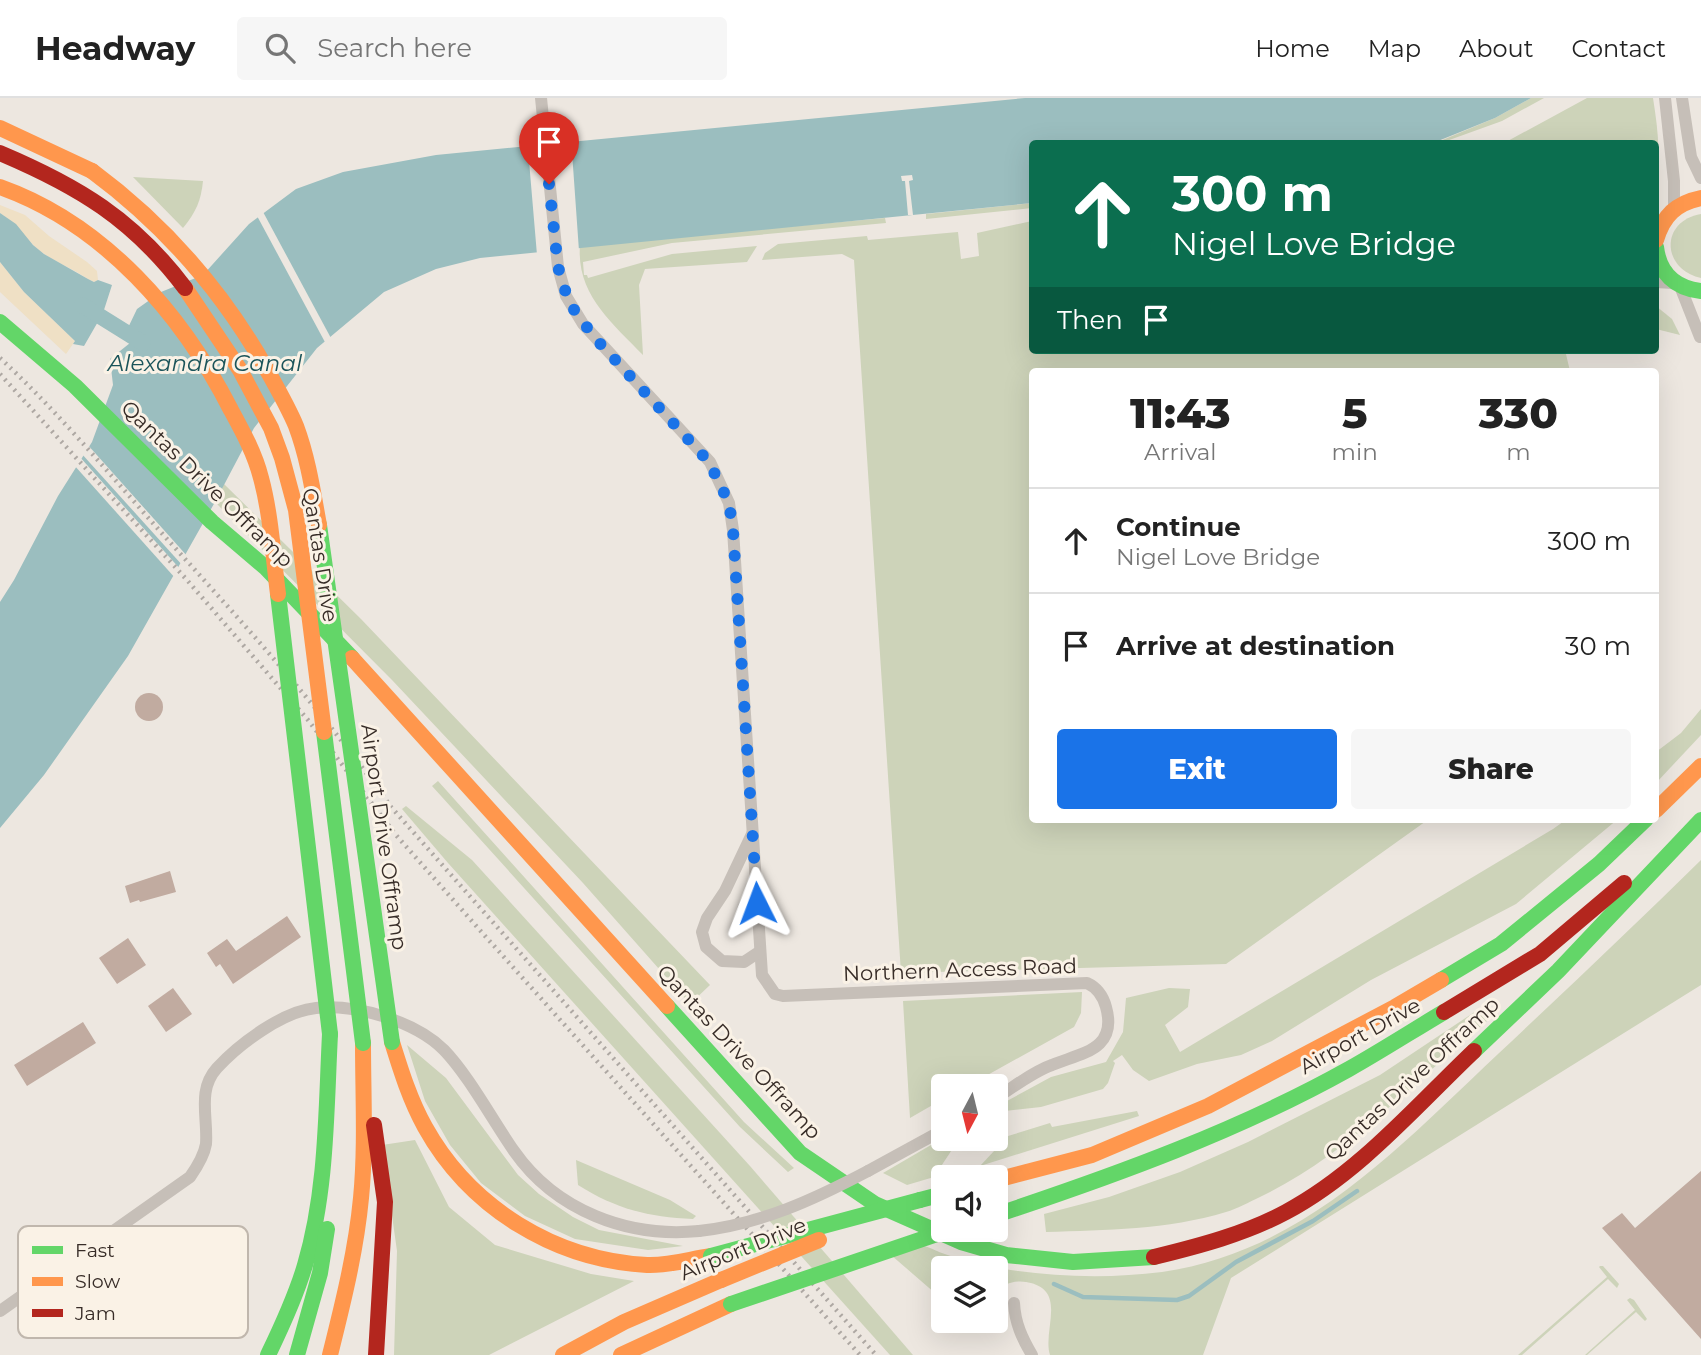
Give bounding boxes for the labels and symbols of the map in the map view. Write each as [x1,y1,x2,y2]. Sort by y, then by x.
pin [519,112,579,184]
water label: Alexandra Canal [106,349,303,377]
street label: Qantas Drive Offramp [116,395,299,572]
street label: Qantas Drive [298,486,343,624]
street label: Airport Drive Offramp [356,722,413,952]
position arrow [720,866,794,940]
street label: Northern Access Road [843,953,1077,986]
street label: Qantas Drive Offramp [652,959,827,1144]
street label: Qantas Drive Offramp [1319,991,1504,1166]
street label: Airport Drive [1295,992,1424,1079]
north arrow [931,1074,1008,1152]
street label: Airport Drive [676,1212,810,1285]
legend [18,1226,248,1338]
text: Fast [75,1239,115,1262]
text: Slow [75,1270,120,1293]
text: Jam [74,1302,116,1325]

